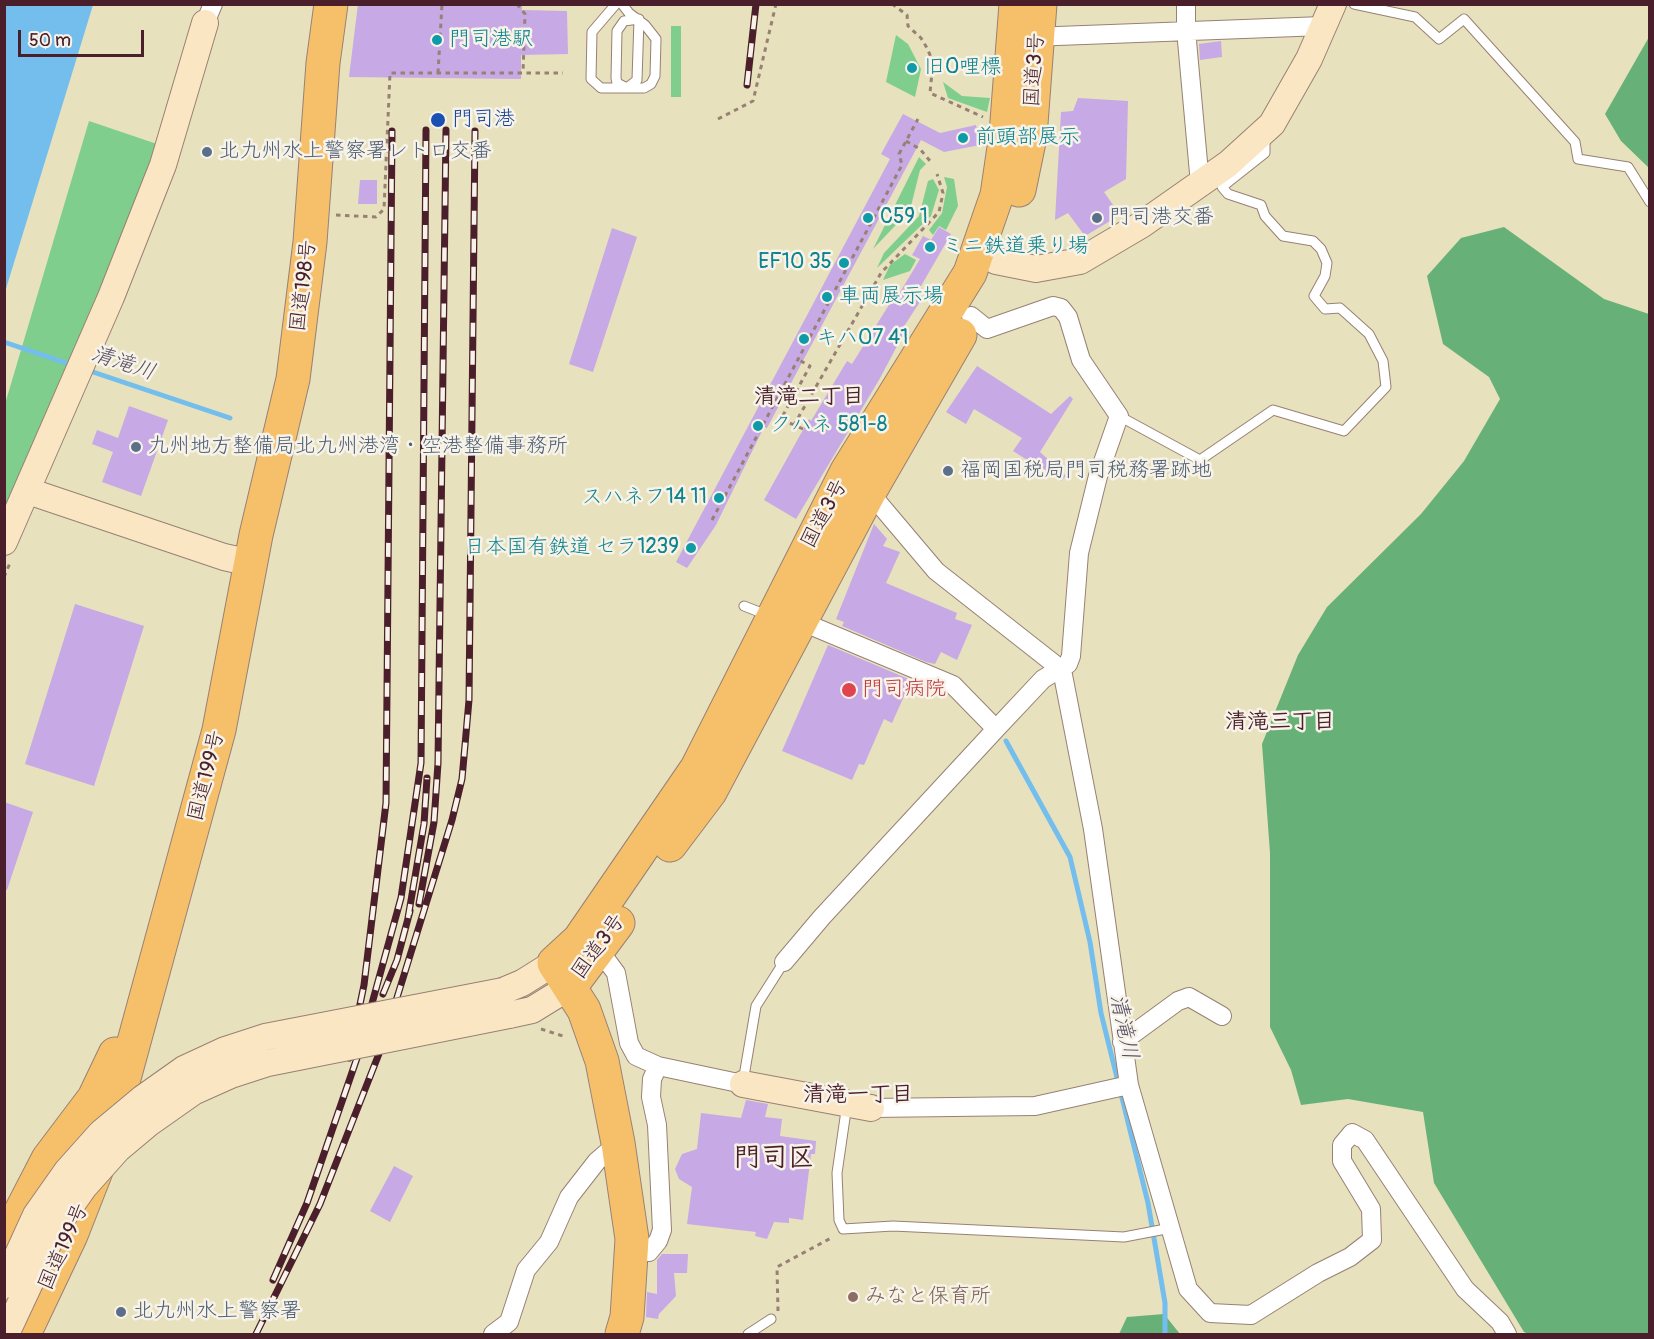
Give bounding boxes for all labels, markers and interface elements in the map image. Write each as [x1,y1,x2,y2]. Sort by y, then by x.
scale bar [21,18,147,56]
place label: 門司港駅 [449,27,533,53]
text: 50 m [29,29,71,52]
street label: 国道3号 [1020,32,1050,108]
marker: 門司港駅 [430,33,444,47]
place label: 旧0哩標 [924,55,1001,81]
marker: 旧0哩標 [905,61,919,75]
place label: 門司港 [452,107,515,133]
marker: 門司港 [429,111,447,129]
place label: 前頭部展示 [975,125,1080,151]
marker: 前頭部展示 [956,131,970,145]
place label: 北九州水上警察署レトロ交番 [219,139,492,165]
marker: 北九州水上警察署レトロ交番 [200,145,214,159]
place label: C59 1 [880,205,928,231]
place label: 門司港交番 [1109,205,1214,231]
marker: C59 1 [861,211,875,225]
marker: 門司港交番 [1090,211,1104,225]
place label: ミニ鉄道乗り場 [942,234,1089,260]
street label: 国道198号 [286,239,322,333]
marker: ミニ鉄道乗り場 [923,240,937,254]
place label: EF10 35 [758,250,832,276]
marker: EF10 35 [837,256,851,270]
place label: 車両展示場 [839,284,944,310]
marker: 車両展示場 [820,290,834,304]
place label: キハ07 41 [816,326,908,352]
marker: キハ07 41 [797,332,811,346]
water label: 清滝川 [88,341,158,387]
district label: 清滝二丁目 [754,384,864,410]
place label: クハネ 581-8 [770,413,887,439]
marker: クハネ 581-8 [751,419,765,433]
place label: 九州地方整備局北九州港湾・空港整備事務所 [148,434,568,460]
marker: 九州地方整備局北九州港湾・空港整備事務所 [129,440,143,454]
place label: 福岡国税局門司税務署跡地 [960,458,1212,484]
marker: 福岡国税局門司税務署跡地 [941,464,955,478]
street label: 国道3号 [796,475,854,553]
place label: スハネフ14 11 [582,485,707,511]
marker: スハネフ14 11 [712,491,726,505]
place label: 日本国有鉄道 セラ1239 [465,535,679,561]
marker: 日本国有鉄道 セラ1239 [684,541,698,555]
place label: 門司病院 [862,677,946,703]
marker: 門司病院 [840,681,858,699]
district label: 清滝三丁目 [1225,709,1335,735]
street label: 国道199号 [184,728,230,824]
street label: 国道3号 [567,909,631,985]
water label: 清滝川 [1103,992,1143,1062]
district label: 清滝一丁目 [803,1082,913,1108]
district label: 門司区 [734,1143,814,1175]
street label: 国道199号 [34,1199,94,1295]
place label: みなと保育所 [865,1284,991,1310]
marker: みなと保育所 [846,1290,860,1304]
place label: 北九州水上警察署 [133,1299,301,1325]
marker: 北九州水上警察署 [114,1305,128,1319]

